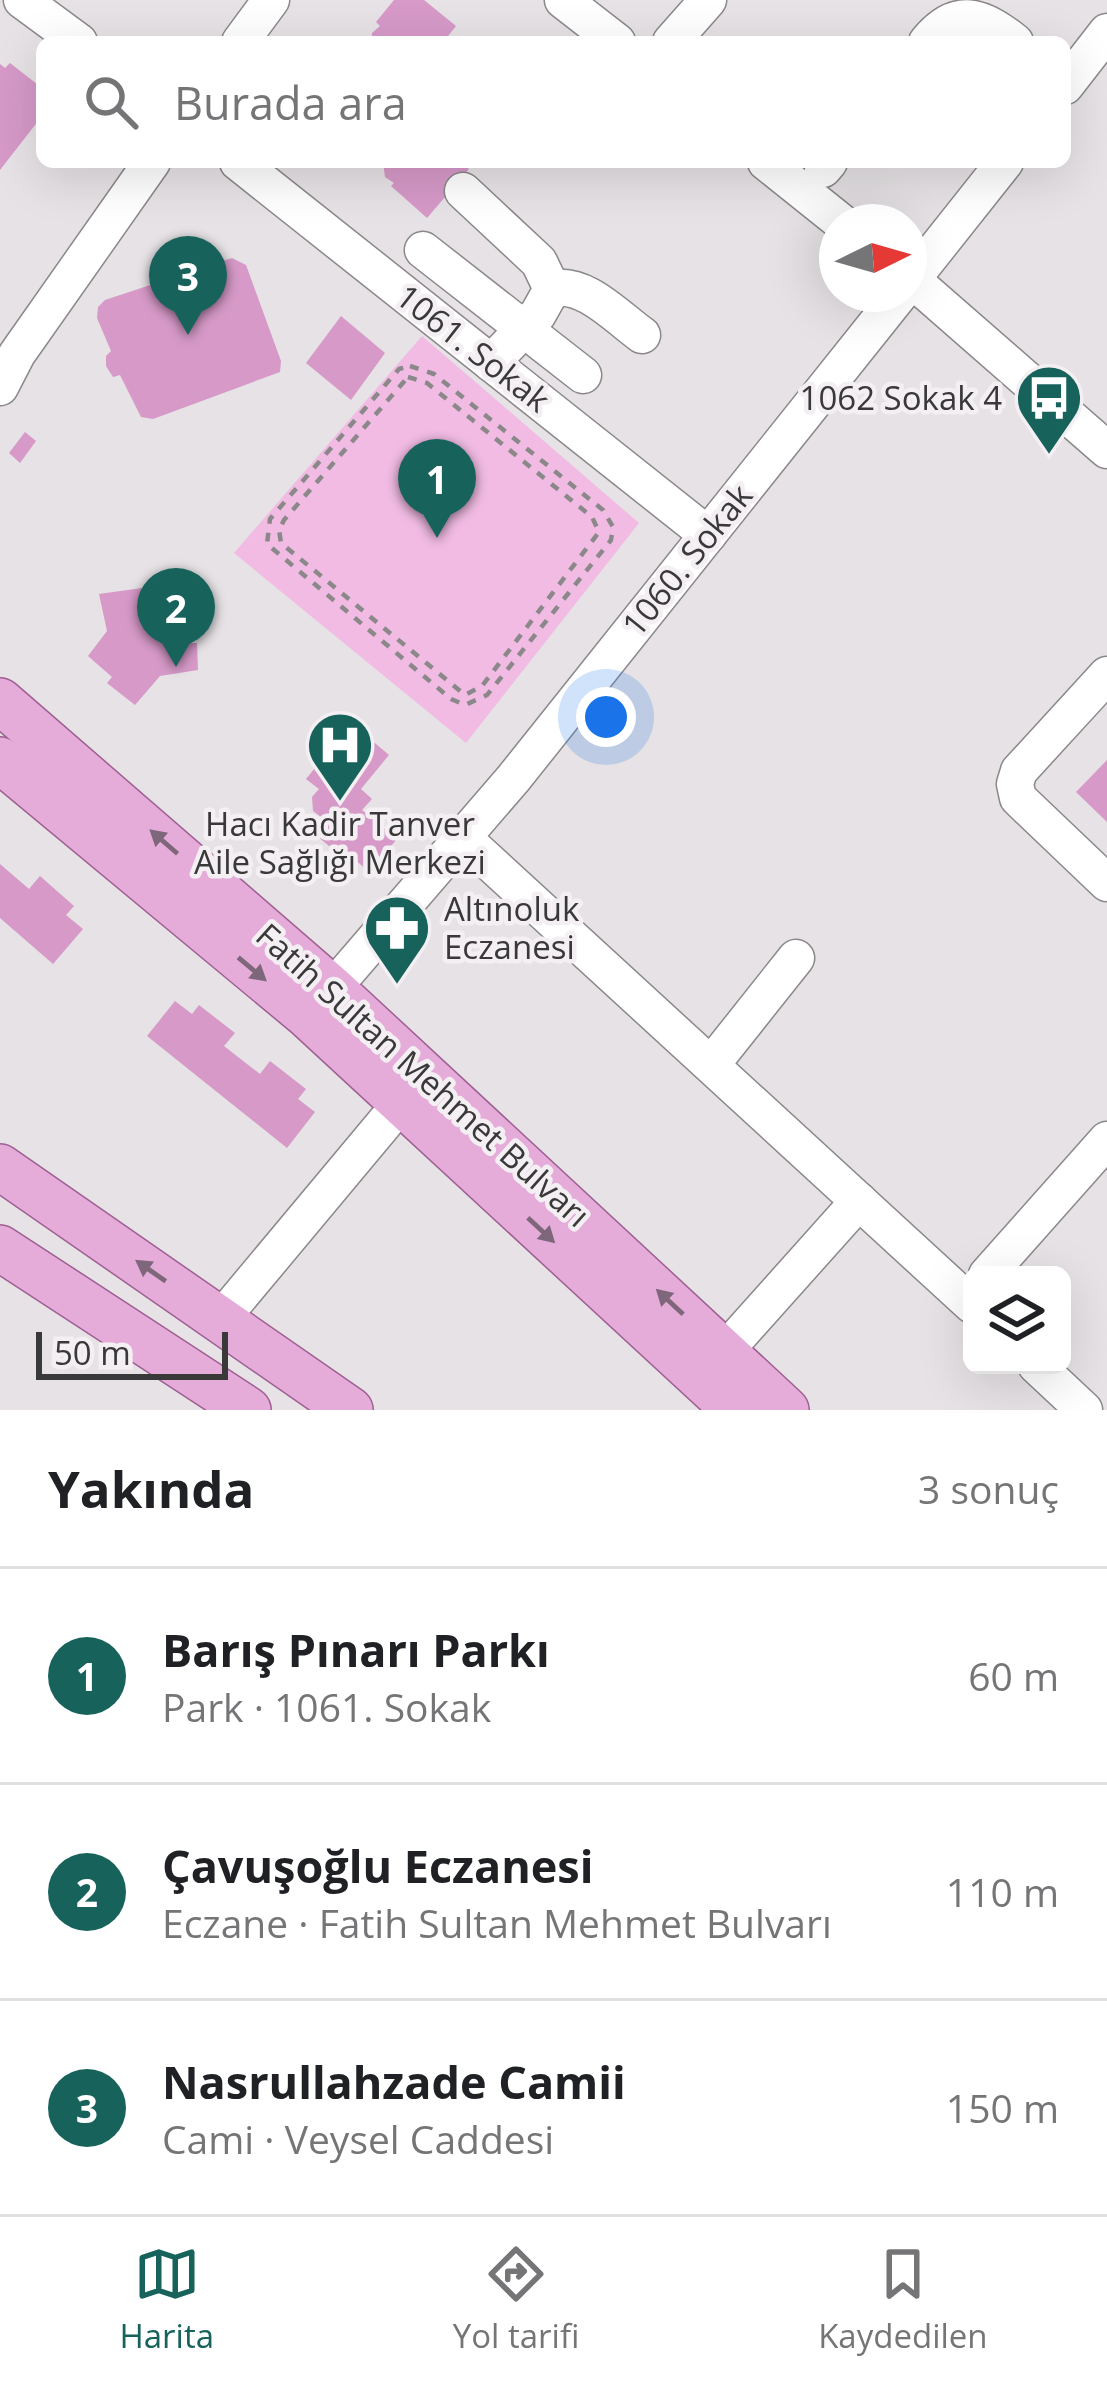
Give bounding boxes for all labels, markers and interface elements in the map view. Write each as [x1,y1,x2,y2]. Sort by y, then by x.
search box [36,36,1071,168]
icon: search [78,69,144,135]
text: Burada ara [174,72,407,133]
north arrow [819,204,927,312]
pin: 3 [149,236,227,335]
street label: 1061. Sokak [387,273,560,422]
bus stop icon: 1062 Sokak 4 [1014,363,1084,457]
place label: 1062 Sokak 4 [800,375,1002,420]
pin: 1 [398,439,476,538]
street label: 1060. Sokak [611,474,762,645]
pin: 2 [137,568,215,667]
your location [576,687,636,747]
hospital icon: Hacı Kadir Tanver Aile Sağlığı Merkezi [305,710,375,804]
place label: Hacı Kadir Tanver Aile Sağlığı Merkezi [194,801,486,884]
one-way arrow [149,829,179,855]
place label: Altınoluk Eczanesi [444,886,580,969]
pharmacy icon: Altınoluk Eczanesi [362,893,432,987]
street label: Fatih Sultan Mehmet Bulvarı [247,913,600,1237]
one-way arrow [237,955,267,981]
one-way arrow [526,1216,555,1244]
one-way arrow [134,1260,167,1283]
map controls [963,1266,1071,1374]
button: layers [963,1266,1071,1374]
one-way arrow [655,1289,684,1316]
scale bar [36,1326,228,1379]
text: 50 m [54,1330,131,1375]
text: Yakında [48,1453,254,1523]
text: 3 sonuç [918,1462,1059,1515]
text: Barış Pınarı Parkı [162,1619,550,1680]
text: 1 [76,1649,98,1702]
text: 60 m [968,1649,1059,1702]
text: Park · 1061. Sokak [162,1680,491,1733]
text: Çavuşoğlu Eczanesi [162,1835,593,1896]
text: 2 [76,1865,98,1918]
text: 110 m [946,1865,1059,1918]
text: Eczane · Fatih Sultan Mehmet Bulvarı [162,1896,832,1949]
text: Nasrullahzade Camii [162,2051,626,2112]
text: 3 [76,2081,98,2134]
text: 150 m [946,2081,1059,2134]
text: Cami · Veysel Caddesi [162,2112,554,2165]
tab: Harita [119,2241,214,2358]
tab: Yol tarifi [453,2241,579,2358]
tab: Kaydedilen [818,2241,988,2358]

